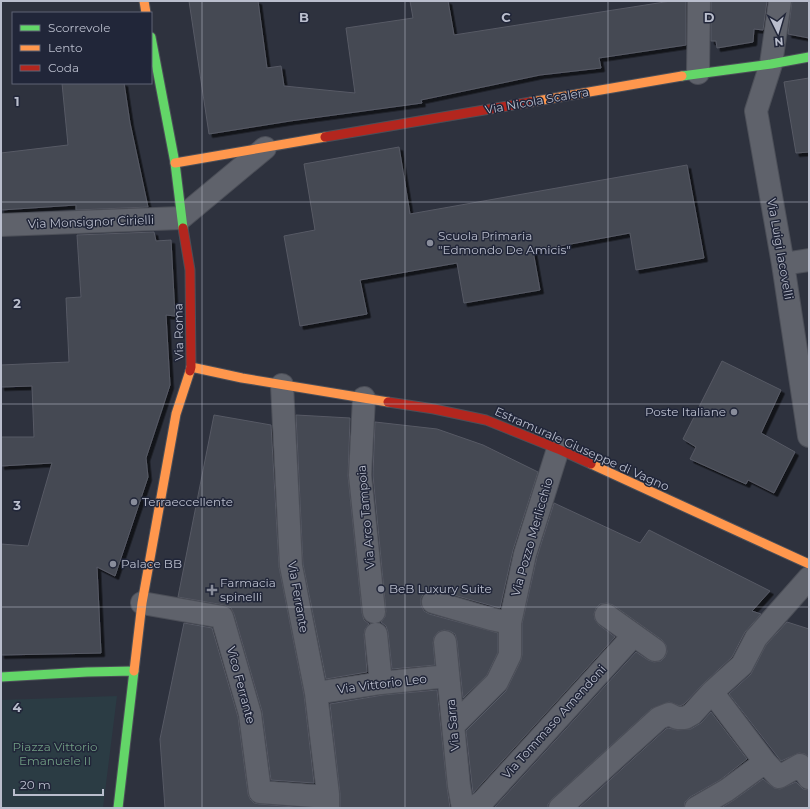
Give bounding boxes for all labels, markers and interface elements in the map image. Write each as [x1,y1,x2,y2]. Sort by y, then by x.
text: B [299,9,309,25]
text: C [501,9,511,25]
text: D [704,9,715,25]
legend [12,12,152,84]
north arrow [758,12,798,52]
text: Scorrevole [48,20,110,35]
text: N [774,35,784,49]
text: Lento [48,40,83,55]
text: Coda [48,60,79,75]
street label: Via Nicola Scalera [484,84,590,117]
text: 1 [14,93,20,109]
street label: Via Luigi Iacovelli [764,197,797,301]
street label: Via Monsignor Cirielli [28,212,154,231]
place label: Scuola Primaria "Edmondo De Amicis" [438,228,571,257]
marker: Scuola Primaria "Edmondo De Amicis" [425,238,435,248]
text: 2 [13,295,21,311]
street label: Via Roma [170,303,187,361]
street label: Estramurale Giuseppe di Vagno [493,403,672,494]
place label: Poste Italiane [645,404,726,419]
marker: Poste Italiane [729,407,739,417]
street label: Via Arco Tampoia [353,464,378,570]
street label: Via Pozzo Merlicchio [507,476,556,598]
place label: Terraeccellente [142,494,233,509]
text: 3 [12,497,21,513]
marker: Terraeccellente [129,497,139,507]
place label: Palace BB [121,556,182,571]
marker: Palace BB [108,559,118,569]
street label: Via Ferrante [285,560,312,634]
place label: Farmacia spinelli [220,575,276,604]
place label: BeB Luxury Suite [389,581,492,596]
marker: BeB Luxury Suite [376,584,386,594]
marker: Farmacia spinelli [207,585,217,595]
street label: Vico Ferrante [224,645,259,725]
street label: Via Tommaso Amendoni [498,662,609,782]
street label: Via Vittorio Leo [336,671,428,696]
street label: Via Sarra [443,698,462,752]
text: 4 [13,699,22,715]
park label: Piazza Vittorio Emanuele II [12,739,98,768]
scale bar [14,771,103,797]
text: 20 m [20,777,51,792]

